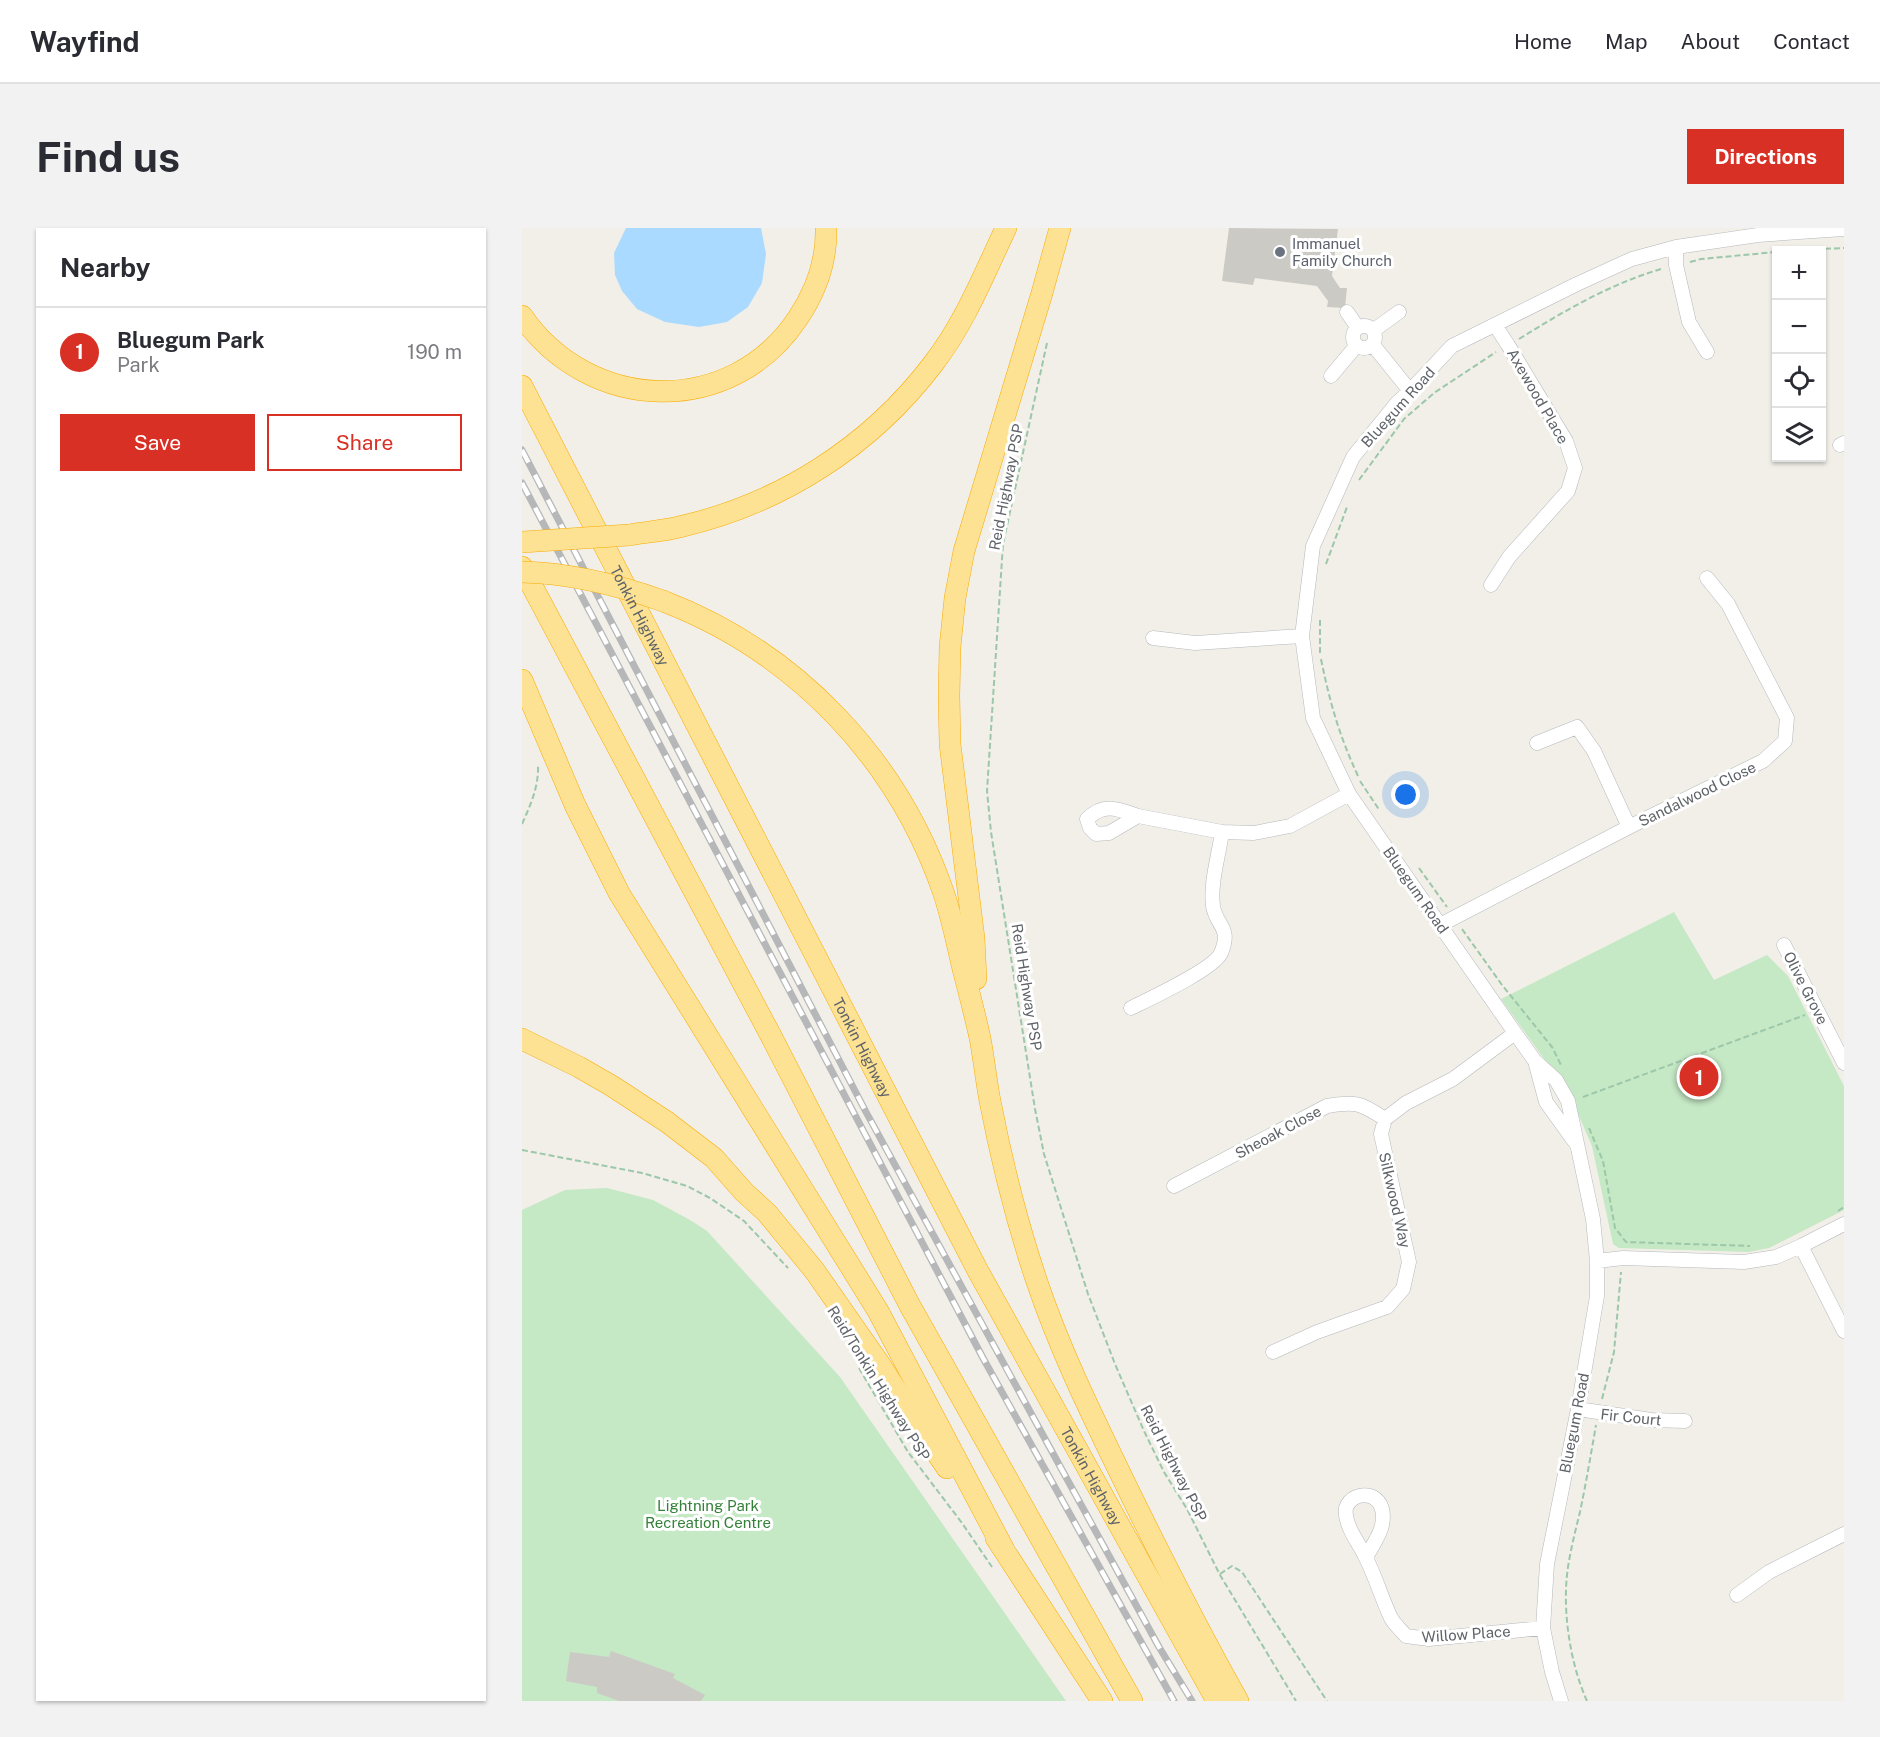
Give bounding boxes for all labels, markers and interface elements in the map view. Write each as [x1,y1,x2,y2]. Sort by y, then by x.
text: Wayfind [30,25,140,58]
text: Home [1514,29,1572,54]
text: Map [1605,29,1648,54]
text: About [1681,29,1740,54]
text: Contact [1773,29,1850,54]
button: Directions [1687,129,1844,184]
text: Find us [36,132,180,181]
place label: Immanuel Family Church [1292,235,1392,269]
marker: Immanuel Family Church [1273,245,1287,259]
map controls [1772,246,1826,462]
button: + [1772,246,1826,300]
text: Nearby [60,252,150,283]
button: − [1772,300,1826,354]
text: Bluegum Park [117,327,265,353]
text: 1 [75,340,84,364]
text: 190 m [407,340,462,364]
street label: Axewood Place [1504,345,1572,447]
text: Park [117,353,160,377]
button: locate [1772,354,1826,408]
street label: Bluegum Road [1358,364,1438,450]
button: layers [1772,408,1826,462]
button: Save [60,414,255,471]
button: Share [267,414,462,471]
street label: Reid Highway PSP [985,422,1027,551]
street label: Tonkin Highway [607,563,673,668]
street label: Sandalwood Close [1635,758,1759,830]
your location [1391,780,1420,809]
street label: Bluegum Road [1380,844,1452,936]
street label: Reid Highway PSP [1009,922,1045,1052]
street label: Olive Grove [1780,949,1832,1027]
street label: Tonkin Highway [830,995,896,1100]
pin: 1 [1680,1054,1718,1100]
street label: Sheoak Close [1232,1102,1324,1162]
street label: Silkwood Way [1376,1151,1414,1249]
street label: Reid/Tonkin Highway PSP [824,1303,934,1464]
street label: Bluegum Road [1556,1372,1592,1474]
street label: Reid Highway PSP [1137,1402,1211,1524]
street label: Fir Court [1600,1405,1663,1429]
street label: Tonkin Highway [1058,1424,1126,1528]
park label: Lightning Park Recreation Centre [645,1497,771,1531]
street label: Willow Place [1421,1622,1511,1646]

